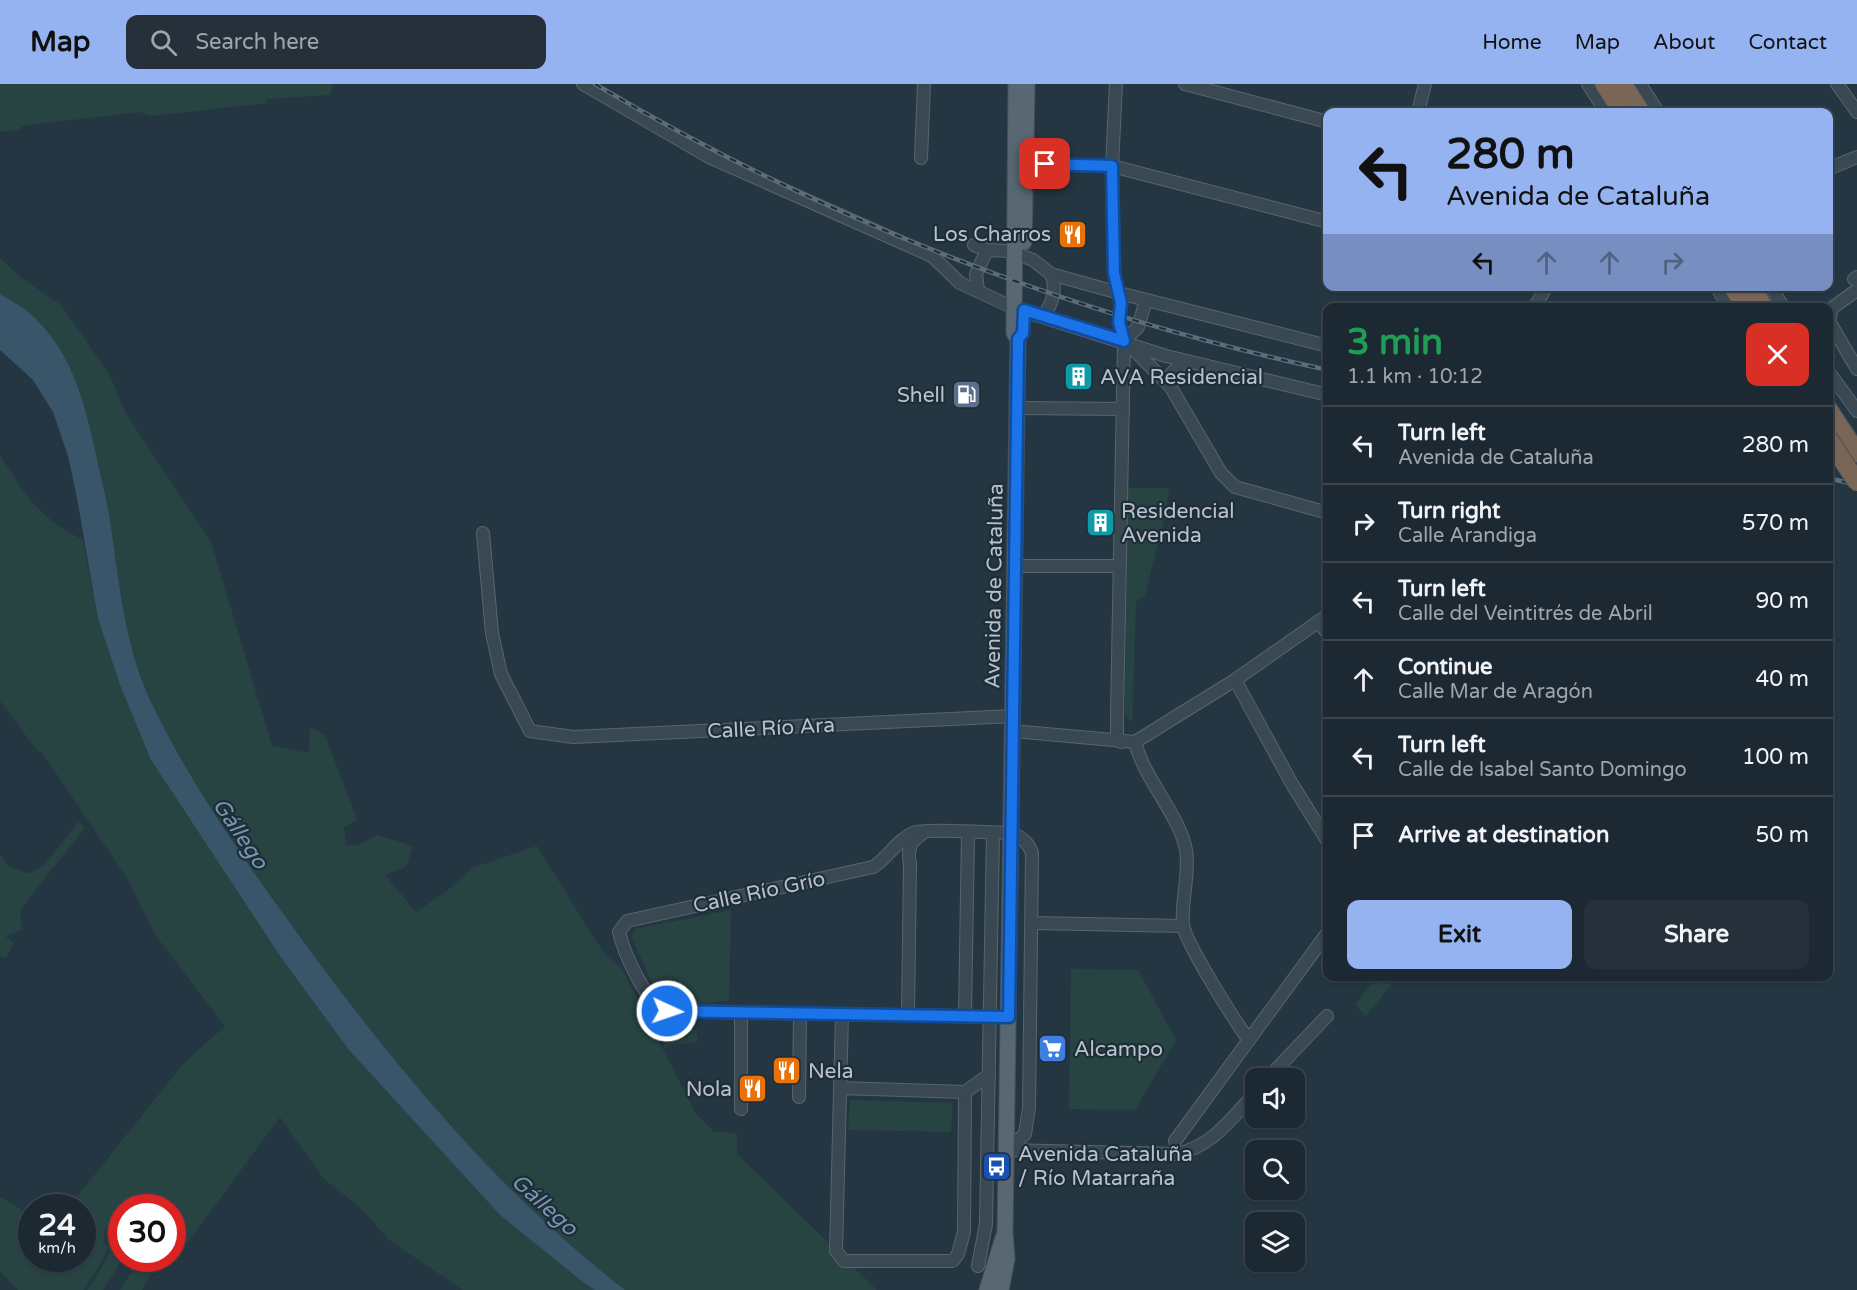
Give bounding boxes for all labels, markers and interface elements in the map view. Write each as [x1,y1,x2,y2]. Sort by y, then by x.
search box [126,15,546,69]
text: Map [30,25,90,59]
icon: search [147,26,180,59]
text: Search here [195,29,319,55]
text: Home [1482,30,1542,55]
text: Map [1575,30,1620,55]
text: About [1653,30,1715,55]
text: Contact [1748,30,1827,55]
text: 280 m [1446,129,1575,180]
icon: left [1347,132,1425,210]
pin [1019,138,1070,189]
icon: arrive [1028,147,1061,180]
text: Avenida de Cataluña [1446,180,1710,213]
restaurant icon: Los Charros [1056,218,1088,250]
place label: Los Charros [933,222,1051,247]
icon: left [1467,246,1500,279]
icon: ahead [1530,246,1563,279]
icon: ahead [1593,246,1626,279]
icon: right [1656,246,1689,279]
text: 3 min [1347,321,1443,364]
button: close [1746,323,1809,386]
building icon: AVA Residencial [1063,361,1095,393]
place label: AVA Residencial [1100,365,1263,390]
text: 1.1 km · 10:12 [1347,365,1483,389]
fuel station icon: Shell [950,379,982,411]
place label: Shell [897,383,945,408]
text: Turn left [1398,420,1486,446]
icon: left [1347,429,1380,462]
text: 280 m [1742,432,1809,458]
text: Avenida de Cataluña [1398,446,1594,470]
street label: Avenida de Cataluña [980,483,1009,689]
text: Turn right [1398,498,1500,524]
place label: Residencial Avenida [1121,499,1235,548]
building icon: Residencial Avenida [1084,507,1116,539]
icon: right [1347,507,1380,540]
text: 570 m [1742,510,1809,536]
text: Calle Arandiga [1398,524,1537,548]
text: Turn left [1398,576,1486,602]
icon: left [1347,585,1380,618]
text: 90 m [1755,588,1809,614]
text: Calle del Veintitrés de Abril [1398,602,1653,626]
text: Continue [1398,654,1493,680]
icon: ahead [1347,663,1380,696]
text: 40 m [1755,666,1809,692]
text: Calle Mar de Aragón [1398,680,1593,704]
street label: Calle Río Ara [706,713,836,744]
text: Turn left [1398,732,1486,758]
icon: left [1347,741,1380,774]
text: 100 m [1742,744,1809,770]
text: Calle de Isabel Santo Domingo [1398,758,1687,782]
water label: Gállego [207,793,274,875]
icon: arrive [1347,819,1380,852]
text: Arrive at destination [1398,822,1609,848]
text: 50 m [1755,822,1809,848]
street label: Calle Río Grío [691,866,828,919]
button: Exit [1347,900,1572,969]
button: Share [1584,900,1809,969]
position arrow [635,979,699,1043]
supermarket icon: Alcampo [1037,1033,1069,1065]
place label: Alcampo [1074,1037,1163,1062]
restaurant icon: Nela [771,1055,803,1087]
place label: Nela [808,1059,854,1084]
map controls [1245,1068,1305,1272]
button: sound [1245,1068,1305,1128]
restaurant icon: Nola [737,1073,769,1105]
place label: Nola [686,1077,732,1102]
button: search [1245,1140,1305,1200]
place label: Avenida Cataluña / Río Matarraña [1018,1142,1193,1191]
bus stop icon: Avenida Cataluña / Río Matarraña [981,1150,1013,1182]
water label: Gállego [506,1168,584,1242]
speed limit sign: 30 [108,1194,186,1272]
text: 24 [38,1207,76,1244]
button: layers [1245,1212,1305,1272]
text: km/h [38,1239,76,1257]

